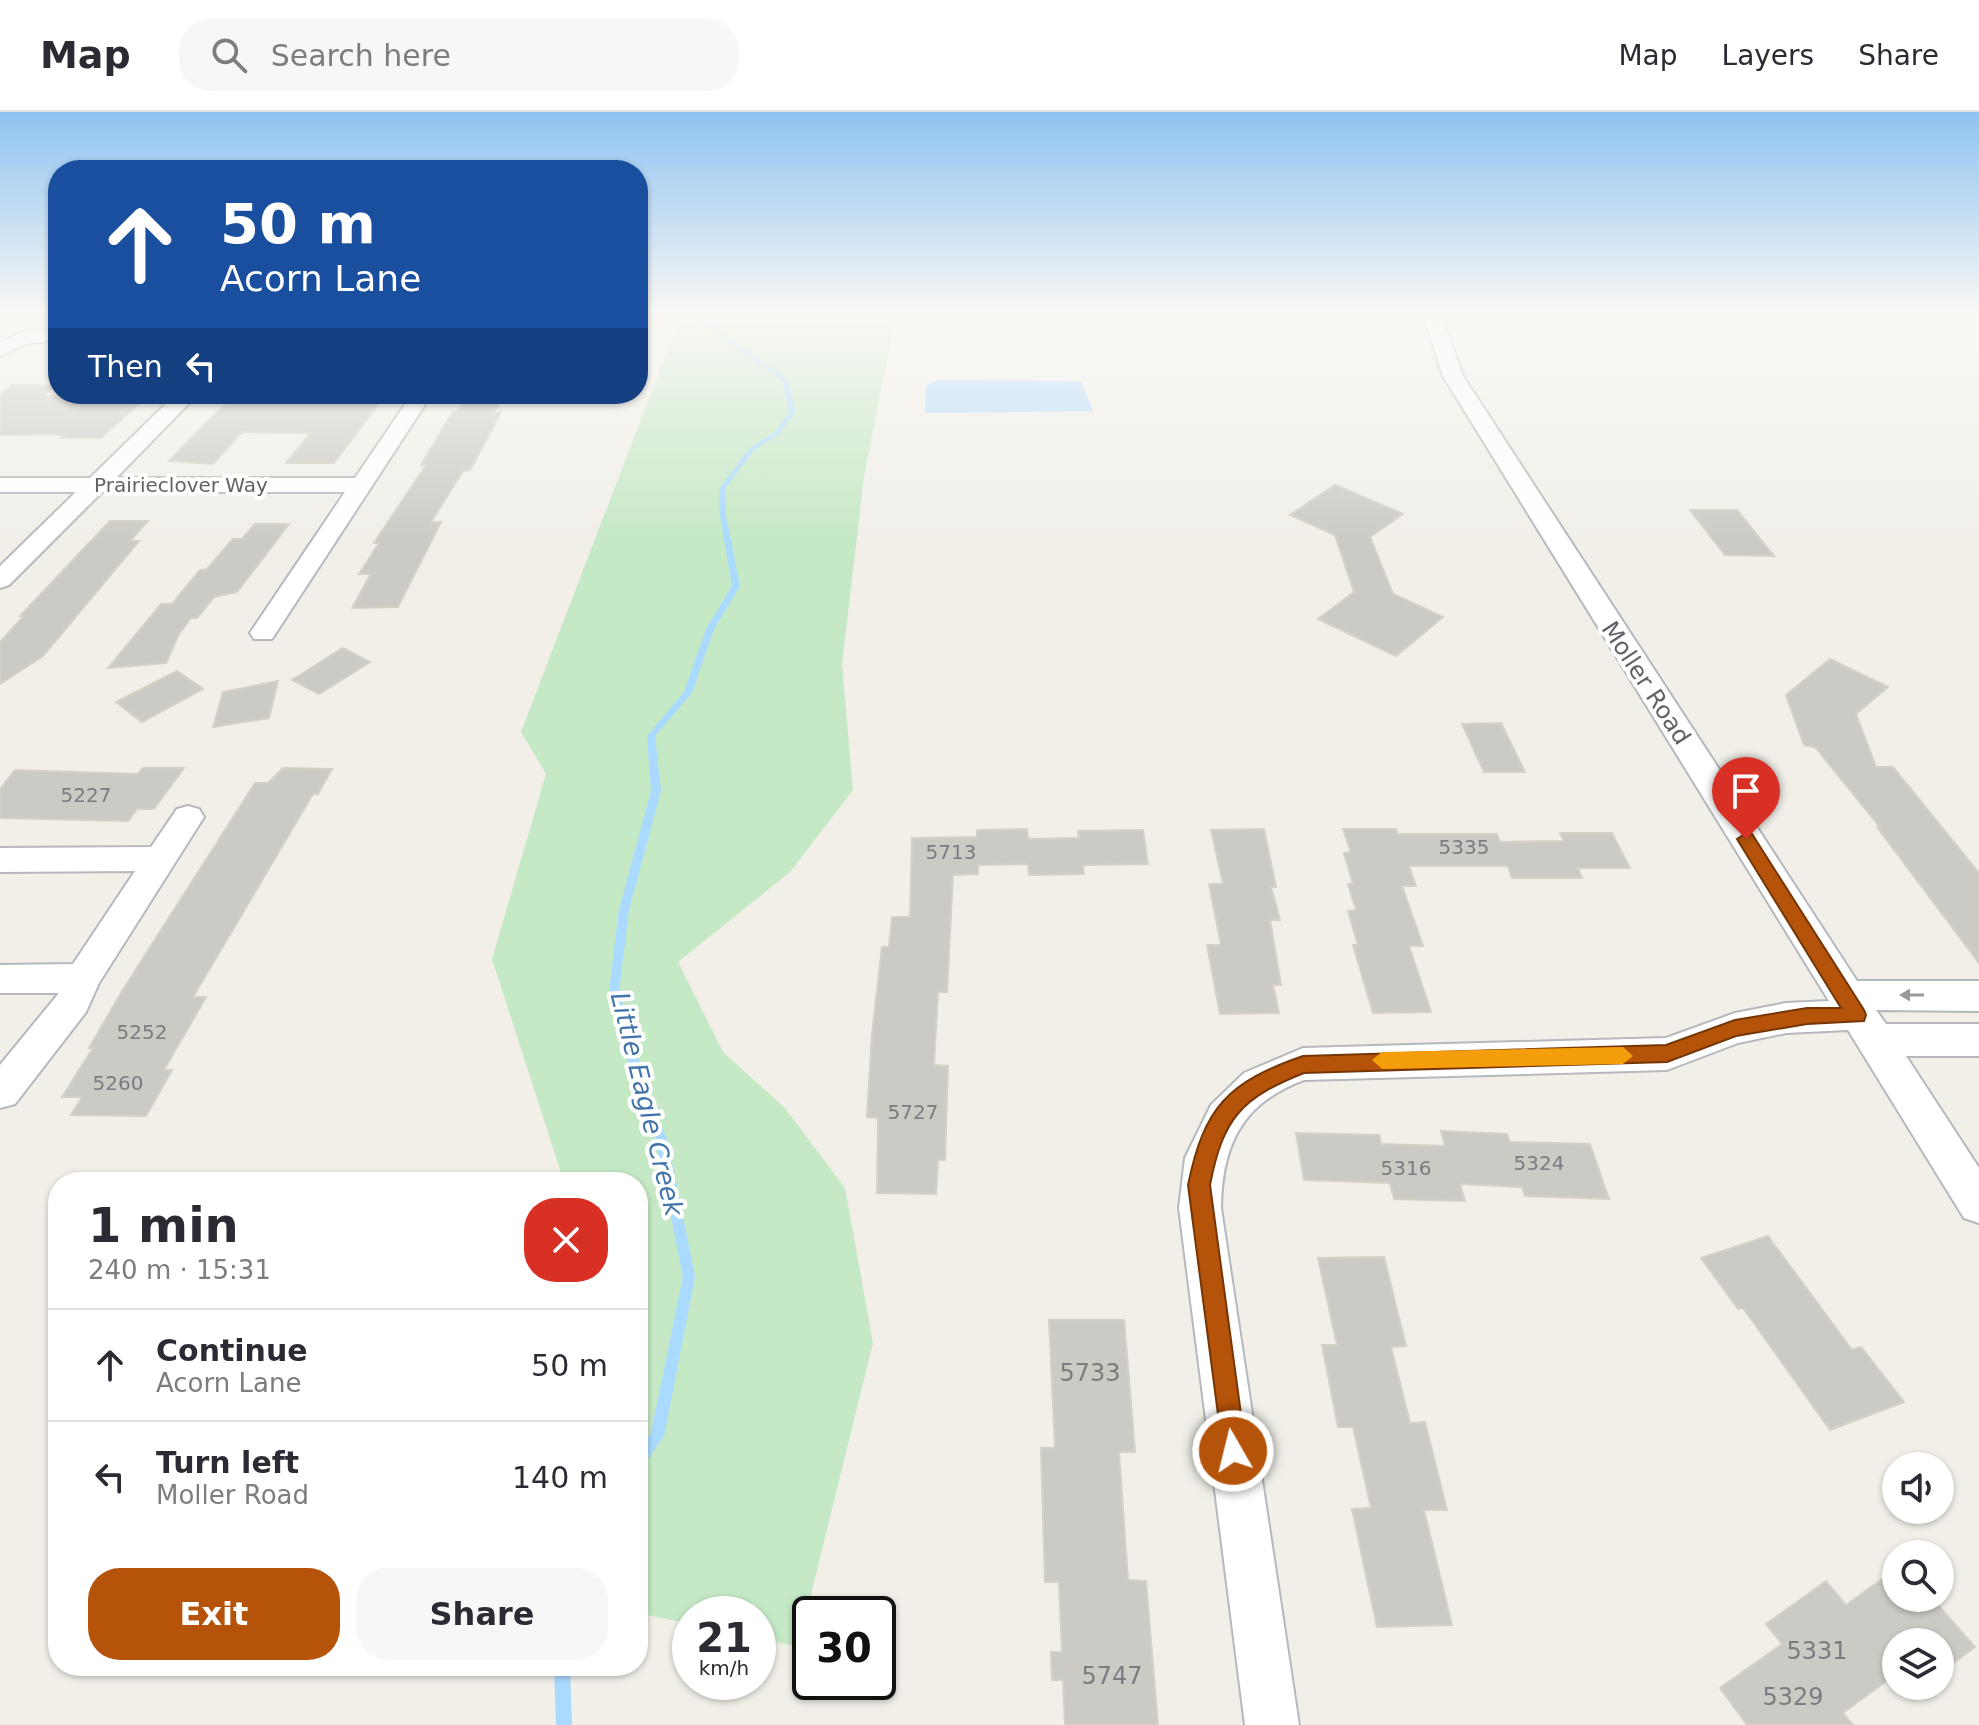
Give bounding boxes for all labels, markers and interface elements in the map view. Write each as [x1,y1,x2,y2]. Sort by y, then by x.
search box [179,19,739,91]
text: Map [40,33,131,77]
icon: search [207,33,251,77]
text: Search here [271,38,451,73]
text: Map [1618,39,1678,72]
text: Layers [1722,39,1814,72]
text: Share [1858,39,1939,72]
text: 50 m [220,191,376,256]
icon: ahead [88,192,192,296]
text: Acorn Lane [220,258,421,299]
icon: left [179,344,223,388]
text: Then [88,349,163,384]
street label: Prairieclover Way [94,473,268,497]
street label: Moller Road [1596,616,1696,750]
pin [1712,757,1780,839]
icon: arrive [1724,769,1768,813]
house number: 5227 [61,783,111,807]
house number: 5335 [1439,835,1489,859]
house number: 5713 [926,840,976,864]
water label: Little Eagle Creek [605,989,690,1220]
one-way arrow [1899,989,1924,1001]
house number: 5252 [117,1020,167,1044]
house number: 5260 [93,1071,143,1095]
house number: 5727 [888,1100,938,1124]
house number: 5324 [1514,1151,1564,1175]
house number: 5316 [1381,1156,1431,1180]
text: 1 min [88,1197,239,1253]
button: close [524,1198,608,1282]
text: 240 m · 15:31 [88,1255,271,1285]
text: Continue [156,1333,308,1368]
icon: ahead [88,1343,132,1387]
text: 50 m [531,1348,608,1383]
house number: 5733 [1059,1359,1121,1387]
text: Acorn Lane [156,1368,301,1398]
position arrow [1191,1409,1275,1493]
text: Turn left [156,1445,299,1480]
map controls [1882,1452,1954,1700]
button: sound [1882,1452,1954,1524]
icon: left [88,1455,132,1499]
text: 140 m [512,1460,608,1495]
text: Moller Road [156,1480,309,1510]
button: search [1882,1540,1954,1612]
button: Exit [88,1568,340,1660]
button: Share [356,1568,608,1660]
speed limit sign: 30 [792,1596,896,1700]
text: 21 [696,1615,752,1661]
button: layers [1882,1628,1954,1700]
house number: 5331 [1786,1637,1848,1665]
text: km/h [699,1656,749,1680]
house number: 5747 [1081,1662,1143,1690]
house number: 5329 [1762,1683,1824,1711]

